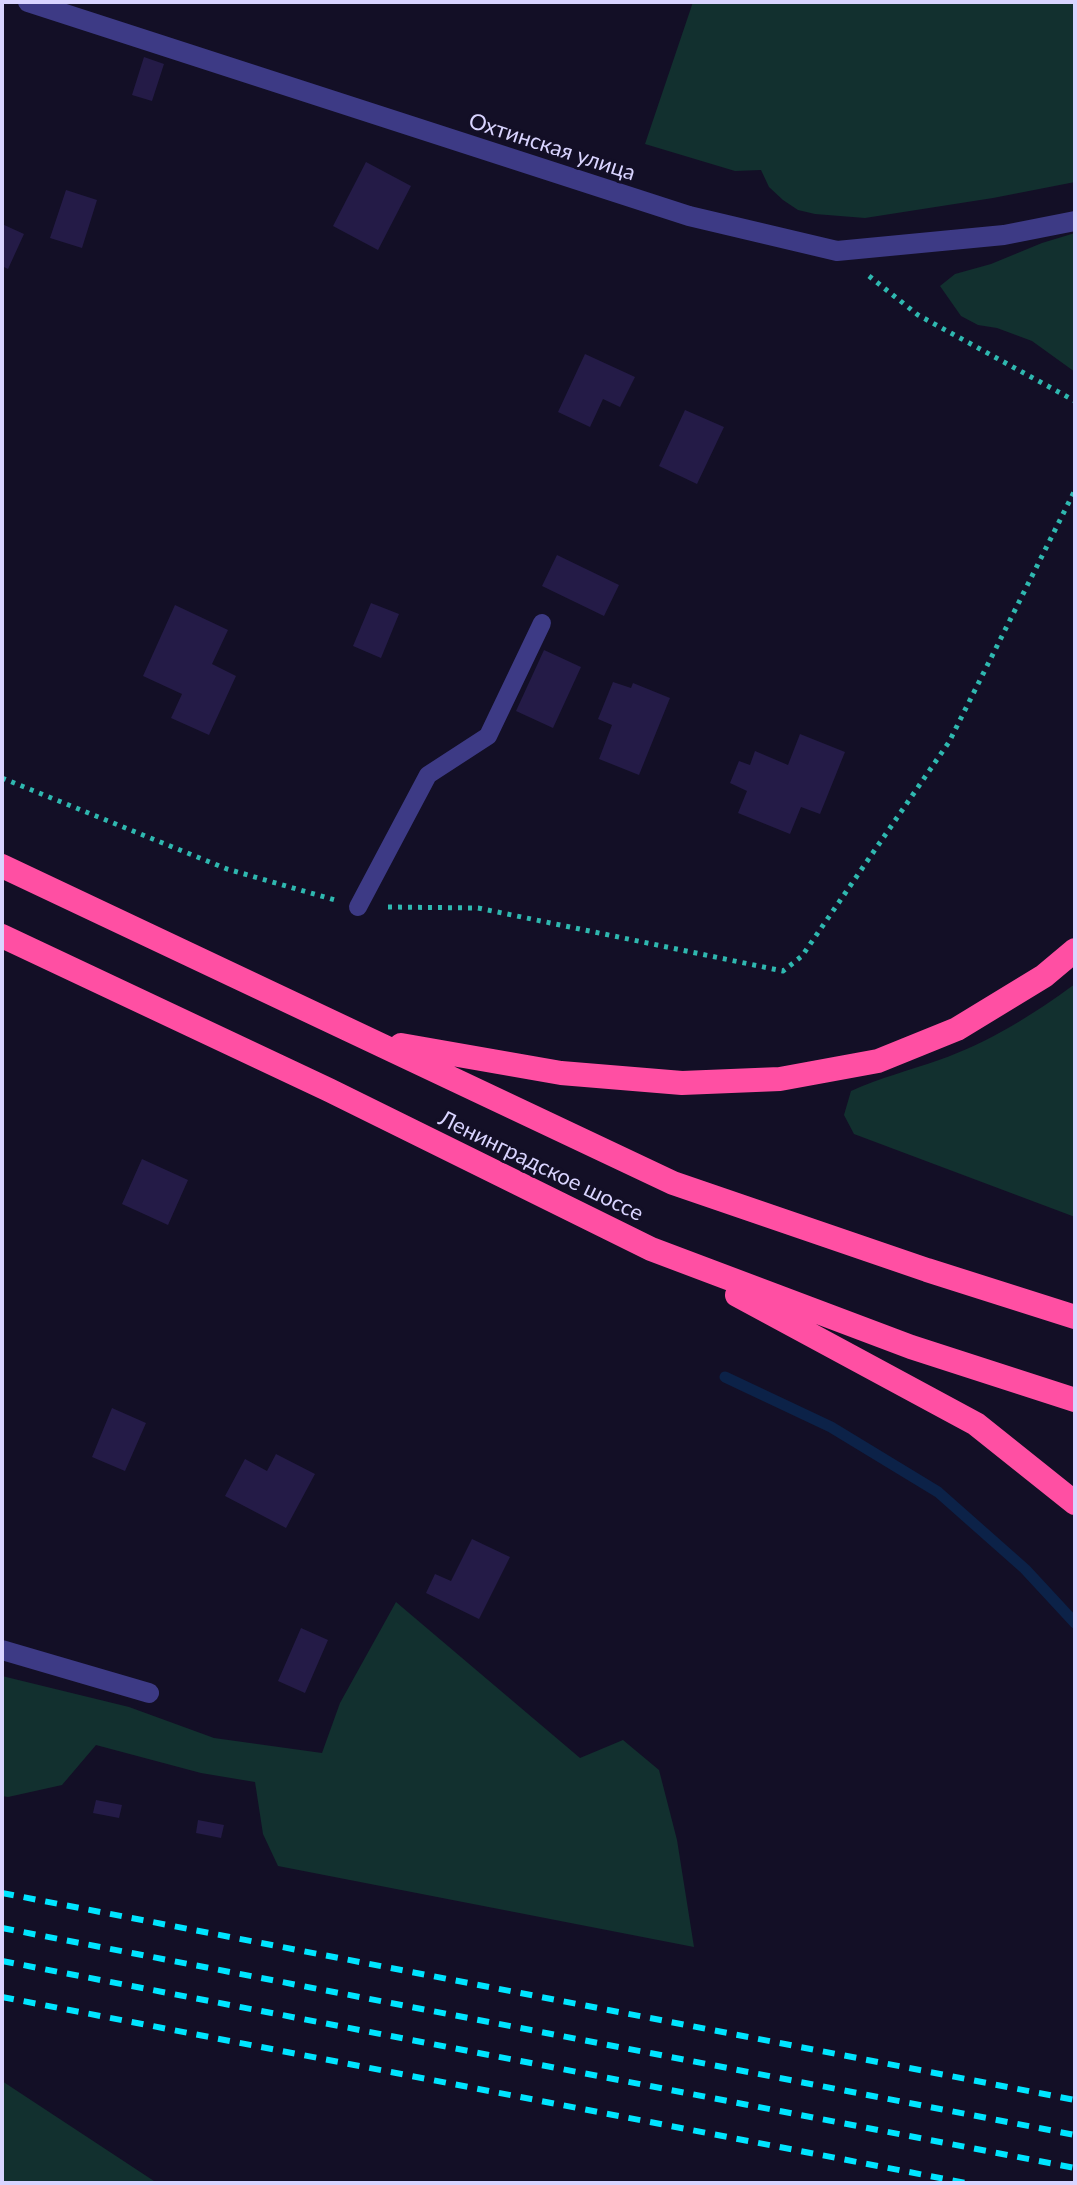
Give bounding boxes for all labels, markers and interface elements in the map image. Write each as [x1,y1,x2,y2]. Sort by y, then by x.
street label: Охтинская улица [465,108,639,186]
street label: Ленинградское шоссе [434,1105,648,1227]

